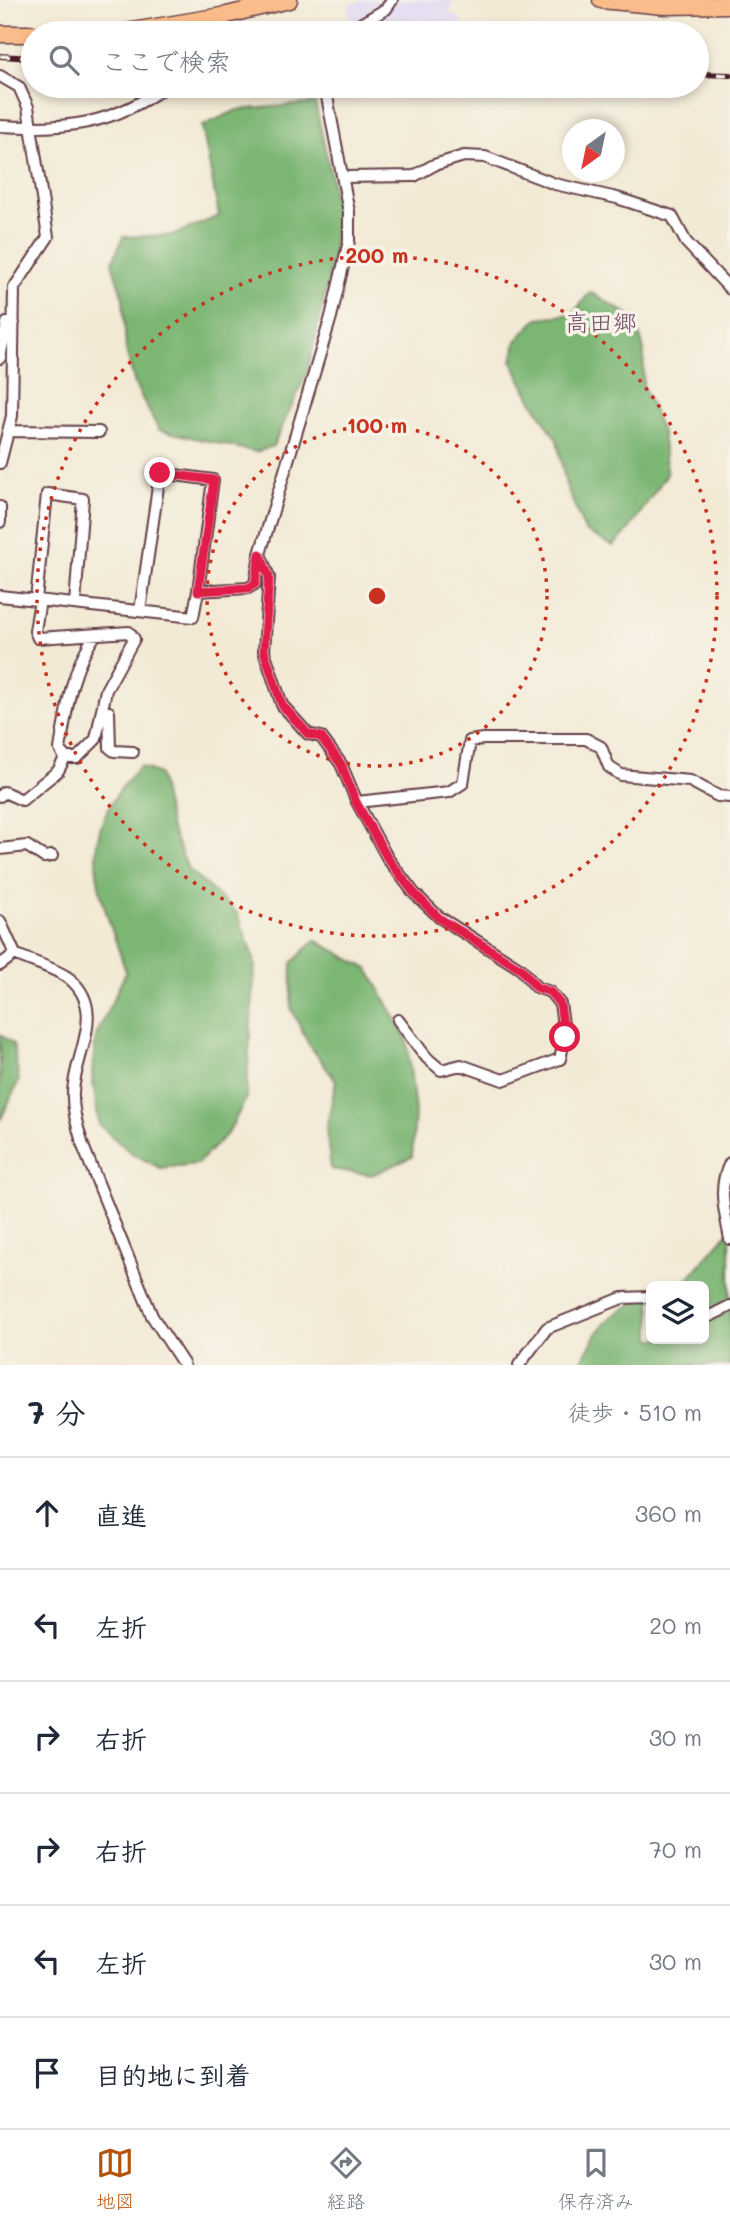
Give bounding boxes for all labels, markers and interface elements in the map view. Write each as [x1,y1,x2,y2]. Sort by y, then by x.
search box [21,21,709,98]
icon: search [45,41,83,79]
text: ここで検索 [101,44,231,78]
north arrow [562,119,625,182]
text: 200 m [346,241,408,268]
district label: 高田郷 [565,306,637,337]
text: 100 m [347,411,407,438]
route end [144,457,175,488]
centre of rings [365,584,389,608]
route start [549,1021,580,1052]
map controls [646,1281,709,1344]
button: layers [646,1281,709,1344]
text: 7 分 [28,1392,86,1432]
text: 徒歩 · 510 m [568,1397,702,1427]
icon: ahead [28,1494,66,1532]
text: 直進 [95,1498,147,1532]
text: 360 m [635,1498,702,1528]
icon: left [28,1606,66,1644]
text: 左折 [95,1610,147,1644]
text: 20 m [649,1610,702,1640]
icon: right [28,1718,66,1756]
text: 右折 [95,1722,147,1756]
text: 30 m [649,1722,702,1752]
icon: right [28,1830,66,1868]
text: 右折 [95,1834,147,1868]
text: 70 m [649,1834,702,1864]
icon: left [28,1942,66,1980]
text: 左折 [95,1946,147,1980]
text: 30 m [649,1946,702,1976]
icon: arrive [28,2054,66,2092]
text: 目的地に到着 [95,2058,251,2092]
tab: 地図 [96,2144,134,2213]
tab: 経路 [327,2144,365,2213]
tab: 保存済み [558,2144,634,2213]

